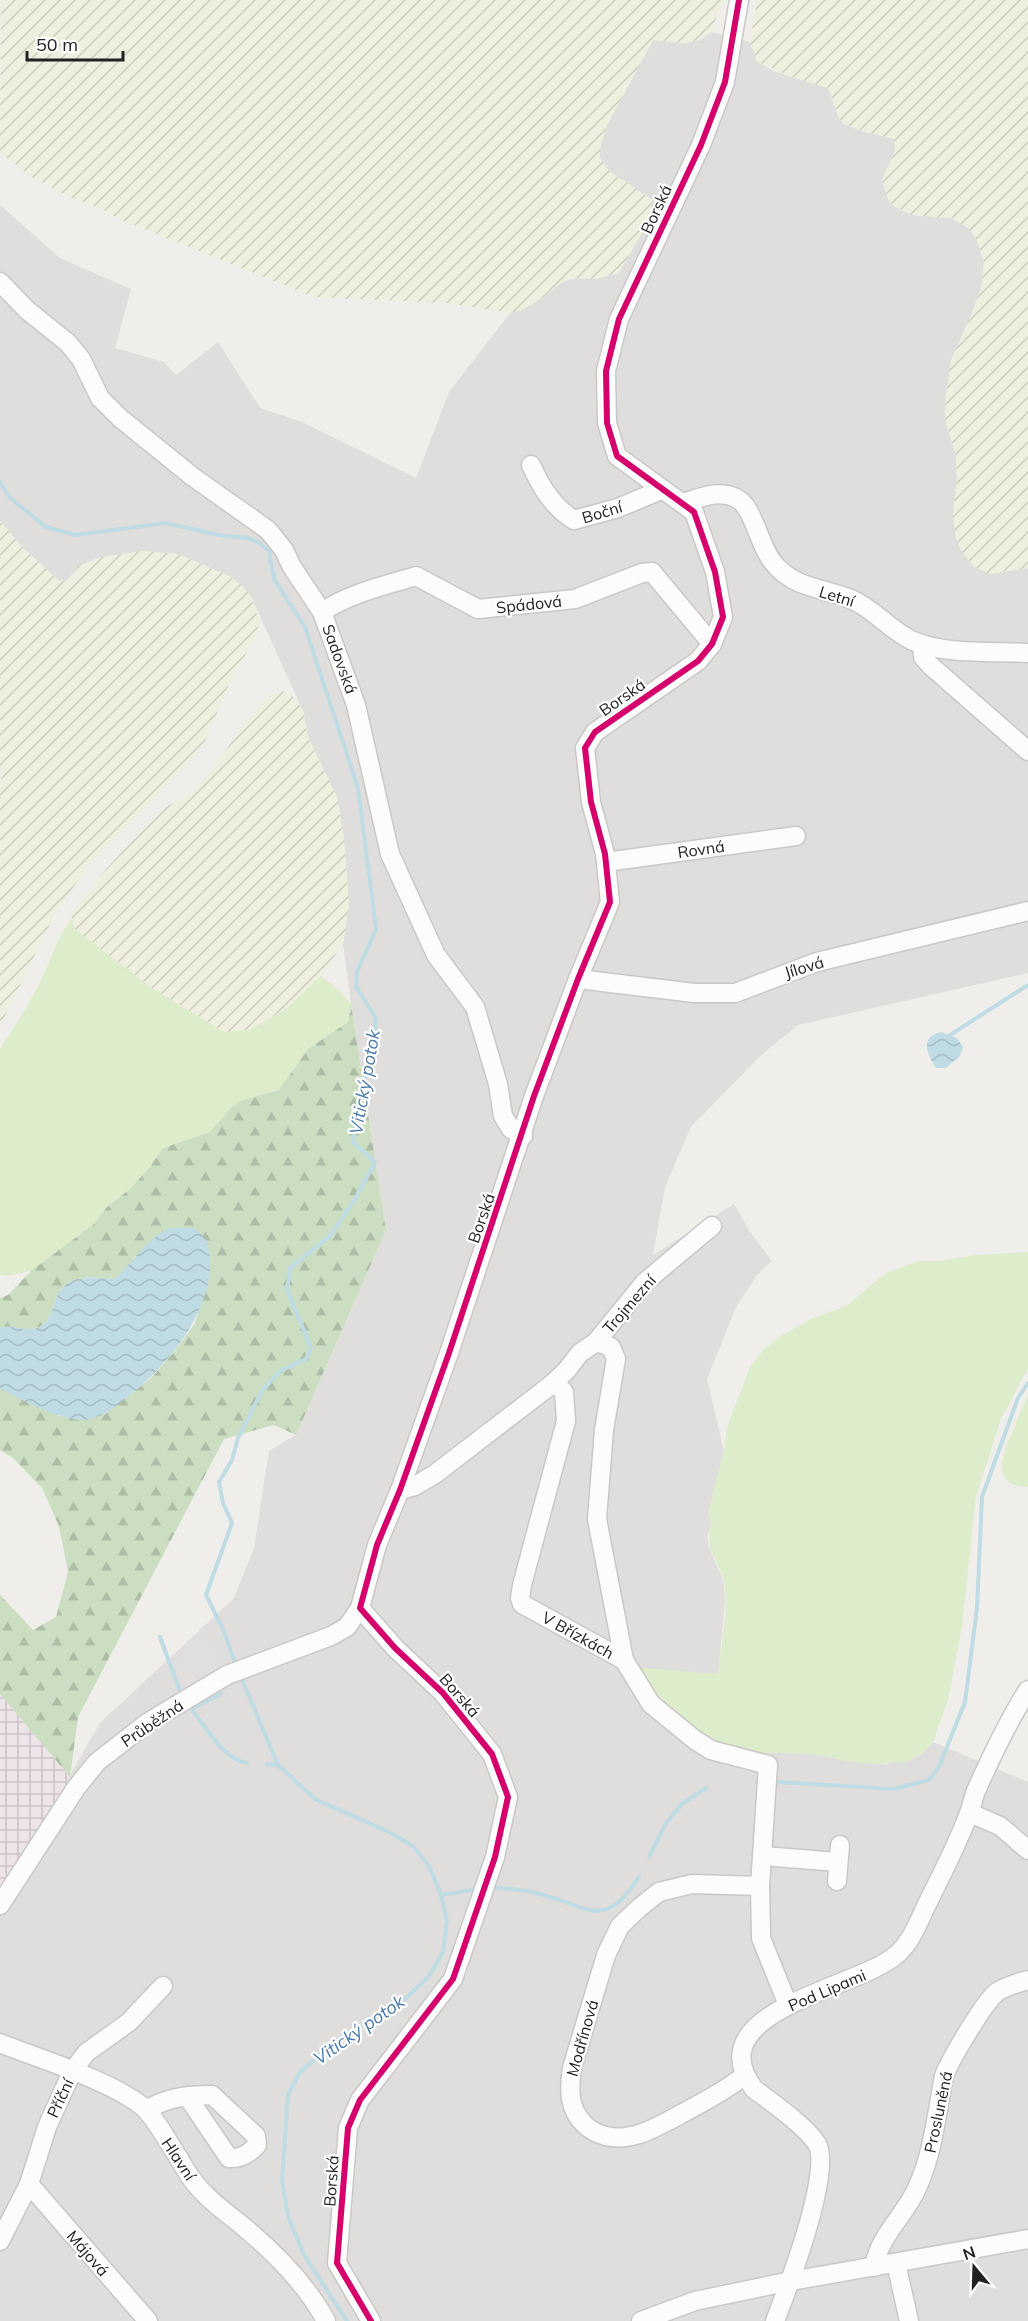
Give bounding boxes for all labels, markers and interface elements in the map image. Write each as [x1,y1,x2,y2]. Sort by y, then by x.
scale bar [27,24,123,62]
text: 50 m [36,33,78,56]
street label: Borská [636,181,676,237]
street label: Boční [579,496,626,528]
street label: Letní [817,581,858,611]
street label: Spádová [495,591,563,617]
street label: Sadovská [318,622,362,696]
street label: Borská [595,674,649,720]
street label: Rovná [676,836,726,862]
street label: Jílová [782,952,826,982]
water label: Vitický potok [344,1027,385,1136]
street label: Borská [463,1190,499,1246]
street label: Trojmezní [598,1270,661,1337]
street label: V Břízkách [538,1607,618,1663]
street label: Borská [436,1669,484,1721]
street label: Průběžná [117,1695,187,1751]
street label: Pod Lipami [785,1965,869,2015]
water label: Vitický potok [309,1989,409,2070]
street label: Modřínová [562,1997,602,2079]
street label: Prosluněná [920,2069,956,2155]
street label: Příční [42,2074,78,2121]
street label: Hlavní [157,2134,201,2185]
street label: Borská [319,2155,343,2207]
street label: Májová [63,2226,113,2280]
north arrow [944,2237,1004,2297]
text: N [960,2241,978,2264]

